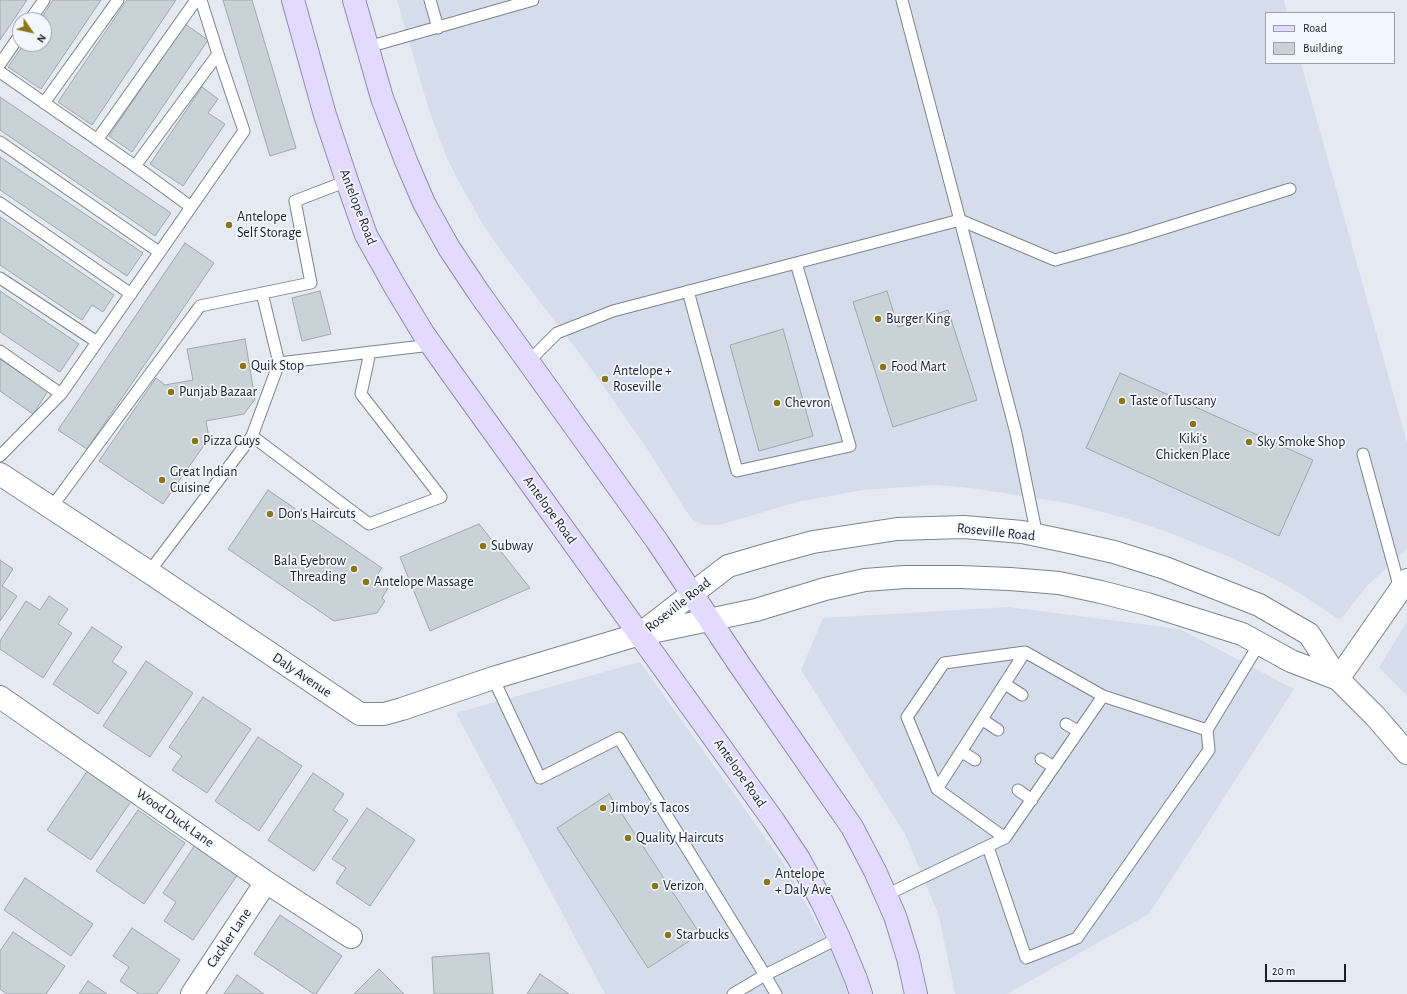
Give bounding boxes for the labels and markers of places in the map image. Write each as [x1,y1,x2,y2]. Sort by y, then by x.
place label: Antelope Self Storage [237,209,302,242]
marker: Antelope Self Storage [224,220,234,230]
place label: Burger King [886,311,950,327]
marker: Burger King [873,314,883,324]
place label: Quik Stop [251,358,304,374]
place label: Food Mart [891,359,946,375]
marker: Quik Stop [238,361,248,371]
marker: Food Mart [878,362,888,372]
place label: Antelope + Roseville [613,363,672,396]
marker: Antelope + Roseville [600,374,610,384]
place label: Punjab Bazaar [179,384,257,400]
marker: Punjab Bazaar [166,387,176,397]
place label: Taste of Tuscany [1130,393,1216,409]
place label: Chevron [785,395,830,411]
marker: Taste of Tuscany [1117,396,1127,406]
marker: Chevron [772,398,782,408]
marker: Kiki's Chicken Place [1188,419,1198,429]
place label: Kiki's Chicken Place [1156,431,1230,464]
place label: Pizza Guys [203,433,260,449]
place label: Sky Smoke Shop [1257,434,1345,450]
marker: Pizza Guys [190,436,200,446]
marker: Sky Smoke Shop [1244,437,1254,447]
place label: Great Indian Cuisine [170,464,237,496]
marker: Great Indian Cuisine [157,475,167,485]
place label: Don's Haircuts [278,506,356,522]
marker: Don's Haircuts [265,509,275,519]
place label: Subway [491,538,533,554]
marker: Subway [478,541,488,551]
place label: Bala Eyebrow Threading [274,553,346,586]
marker: Bala Eyebrow Threading [349,564,359,574]
place label: Antelope Massage [374,574,474,590]
marker: Antelope Massage [361,577,371,587]
place label: Jimboy's Tacos [611,800,689,816]
marker: Jimboy's Tacos [598,803,608,813]
place label: Quality Haircuts [636,830,724,846]
marker: Quality Haircuts [623,833,633,843]
place label: Antelope + Daly Ave [775,866,831,898]
marker: Antelope + Daly Ave [762,877,772,887]
place label: Verizon [663,878,704,894]
marker: Verizon [650,881,660,891]
place label: Starbucks [676,927,729,943]
marker: Starbucks [663,930,673,940]

